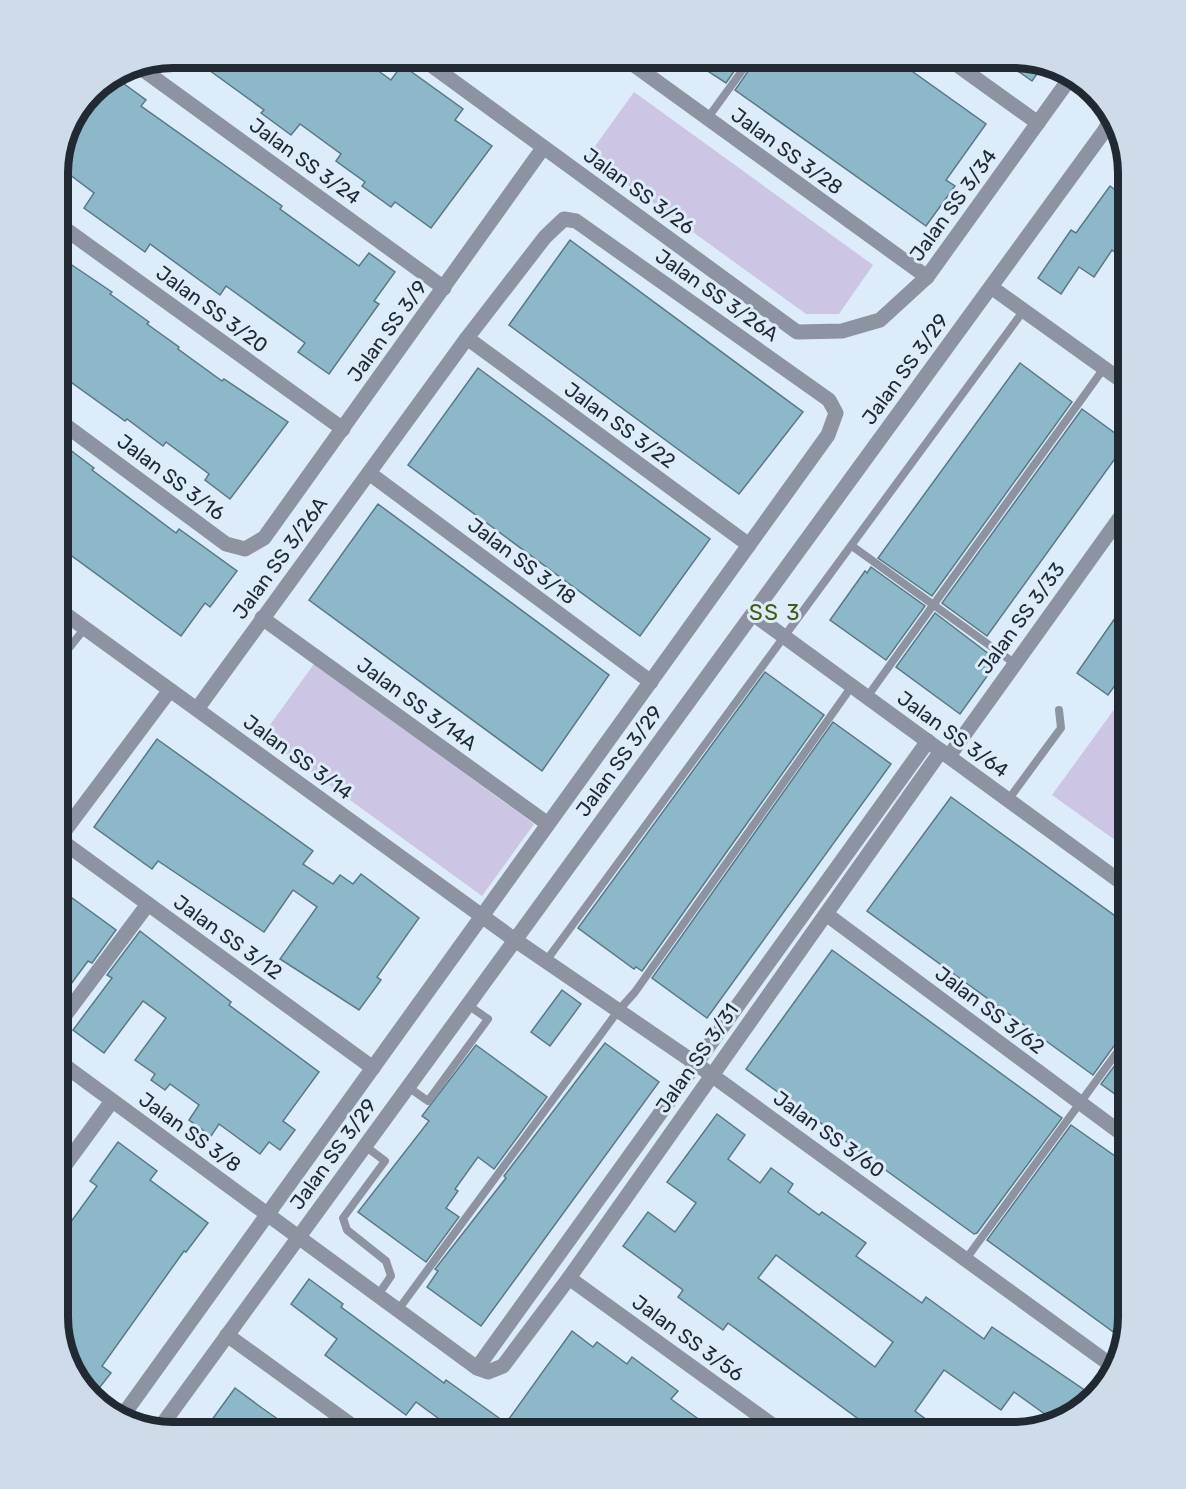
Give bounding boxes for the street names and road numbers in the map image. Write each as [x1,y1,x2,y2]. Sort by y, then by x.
street label: Jalan SS 3/28 [727,102,847,200]
street label: Jalan SS 3/24 [245,113,365,209]
street label: Jalan SS 3/26 [579,143,699,239]
street label: Jalan SS 3/34 [904,144,1002,266]
street label: Jalan SS 3/26A [651,244,783,346]
street label: Jalan SS 3/20 [152,260,272,358]
street label: Jalan SS 3/9 [342,276,432,386]
street label: Jalan SS 3/29 [857,309,953,429]
street label: Jalan SS 3/22 [560,377,680,473]
street label: Jalan SS 3/16 [112,429,230,525]
street label: Jalan SS 3/26A [228,492,332,624]
street label: Jalan SS 3/18 [463,513,581,609]
street label: Jalan SS 3/33 [973,558,1069,678]
street label: Jalan SS 3/14A [352,652,482,756]
street label: Jalan SS 3/64 [893,686,1013,782]
street label: Jalan SS 3/29 [571,701,667,821]
street label: Jalan SS 3/14 [239,709,357,805]
street label: Jalan SS 3/12 [169,890,287,984]
street label: Jalan SS 3/62 [931,961,1049,1059]
street label: Jalan SS 3/31 [650,999,744,1117]
street label: Jalan SS 3/60 [769,1086,889,1182]
street label: Jalan SS 3/8 [134,1087,246,1177]
street label: Jalan SS 3/29 [285,1094,381,1214]
street label: Jalan SS 3/56 [628,1290,748,1386]

